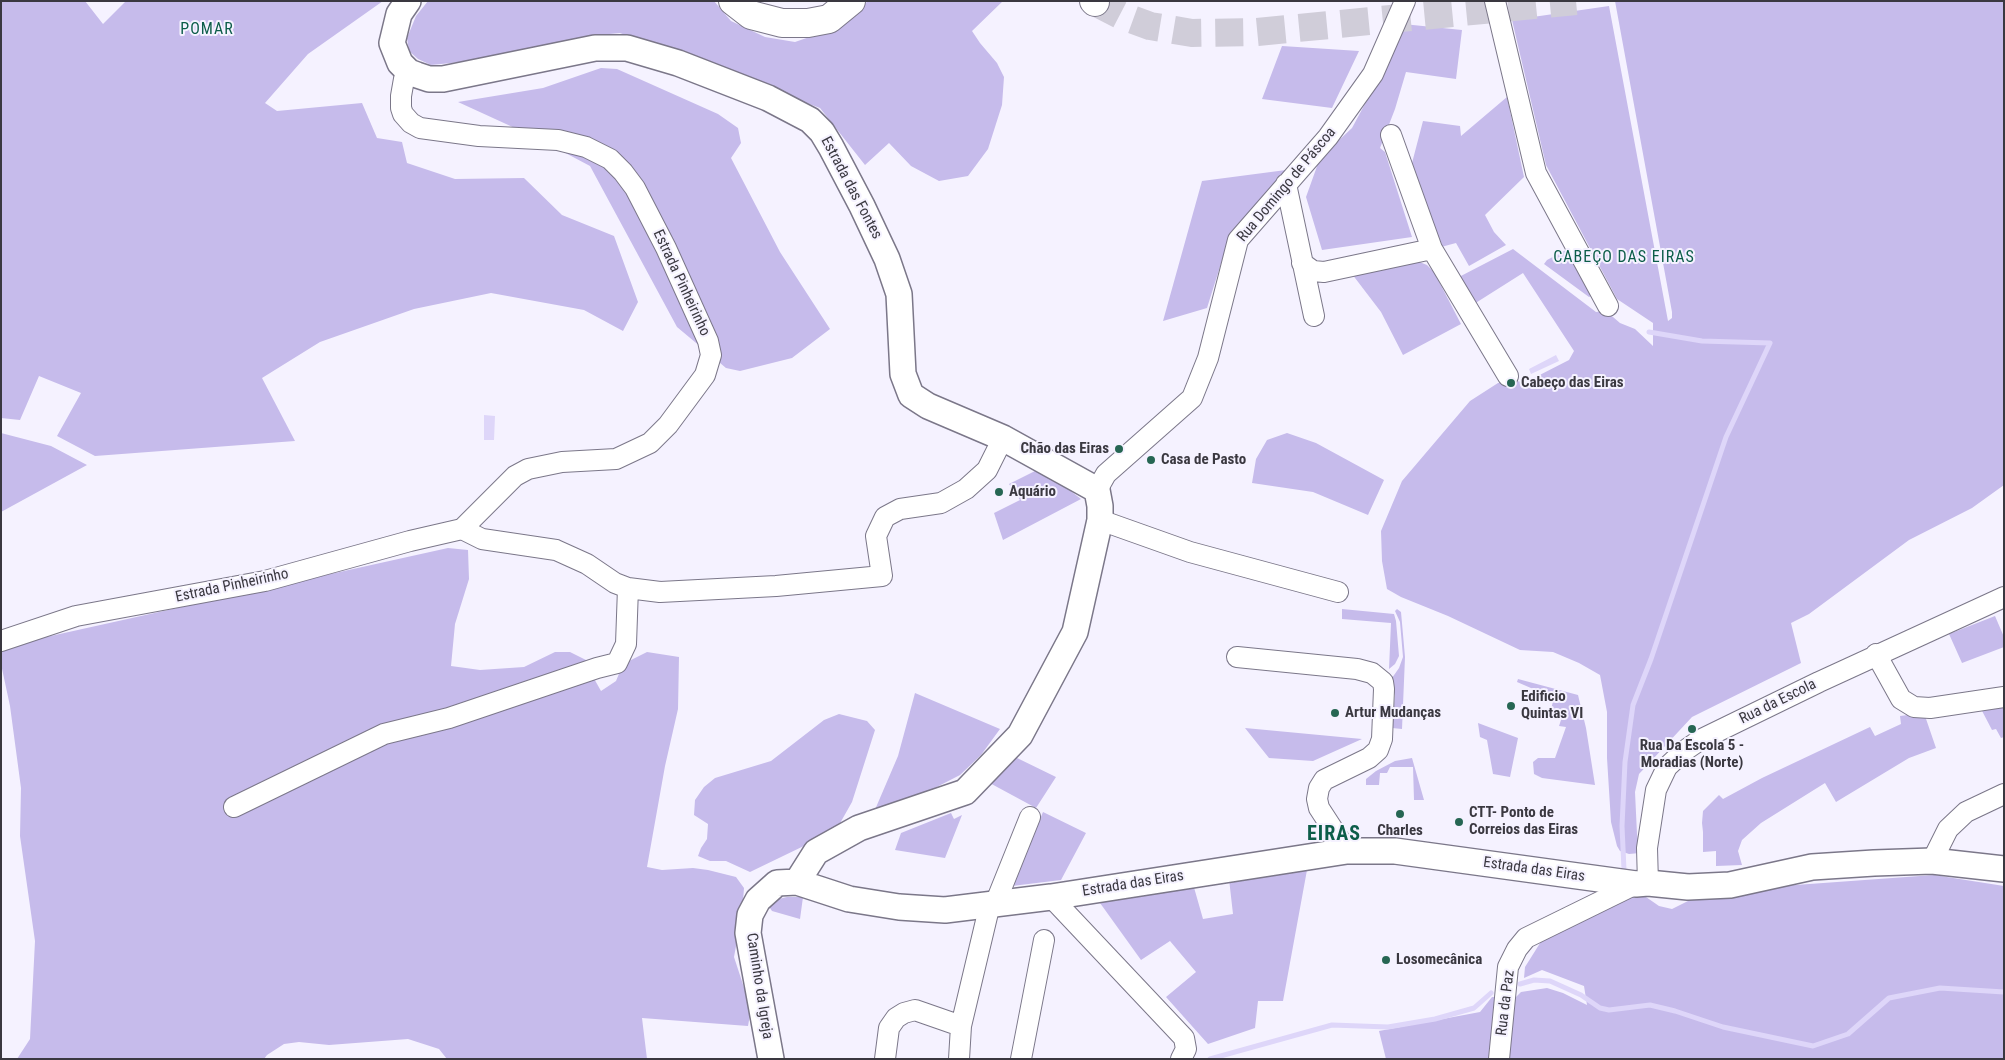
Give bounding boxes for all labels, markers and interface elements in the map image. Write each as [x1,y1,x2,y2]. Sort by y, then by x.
district label: POMAR [180,20,234,40]
street label: Rua Domingo de Páscoa [1234,124,1340,246]
street label: Estrada das Fontes [816,134,886,242]
street label: Estrada Pinheirinho [649,227,713,339]
district label: CABEÇO DAS EIRAS [1551,248,1697,268]
place label: Cabeço das Eiras [1521,374,1624,392]
marker: Cabeço das Eiras [1505,377,1517,389]
place label: Chão das Eiras [1021,440,1109,458]
marker: Chão das Eiras [1113,443,1125,455]
place label: Casa de Pasto [1161,451,1246,469]
marker: Casa de Pasto [1145,454,1157,466]
place label: Aquário [1009,483,1056,501]
marker: Aquário [993,486,1005,498]
street label: Estrada Pinheirinho [174,565,290,607]
street label: Rua da Escola [1737,676,1819,728]
place label: Edificio Quintas VI [1521,688,1583,723]
marker: Edificio Quintas VI [1505,700,1517,712]
place label: Artur Mudanças [1345,704,1441,722]
marker: Artur Mudanças [1329,707,1341,719]
marker: Rua Da Escola 5 - Moradias (Norte) [1686,723,1698,735]
place label: Rua Da Escola 5 - Moradias (Norte) [1640,737,1744,772]
place label: CTT- Ponto de Correios das Eiras [1469,804,1578,839]
marker: Charles [1394,808,1406,820]
marker: CTT- Ponto de Correios das Eiras [1453,816,1465,828]
place label: Charles [1377,822,1423,840]
district label: EIRAS [1306,823,1362,847]
street label: Estrada das Eiras [1482,854,1586,886]
street label: Estrada das Eiras [1081,867,1185,901]
street label: Caminho da Igreja [742,932,776,1040]
place label: Losomecânica [1396,951,1482,969]
marker: Losomecânica [1380,954,1392,966]
street label: Rua da Paz [1493,969,1519,1037]

